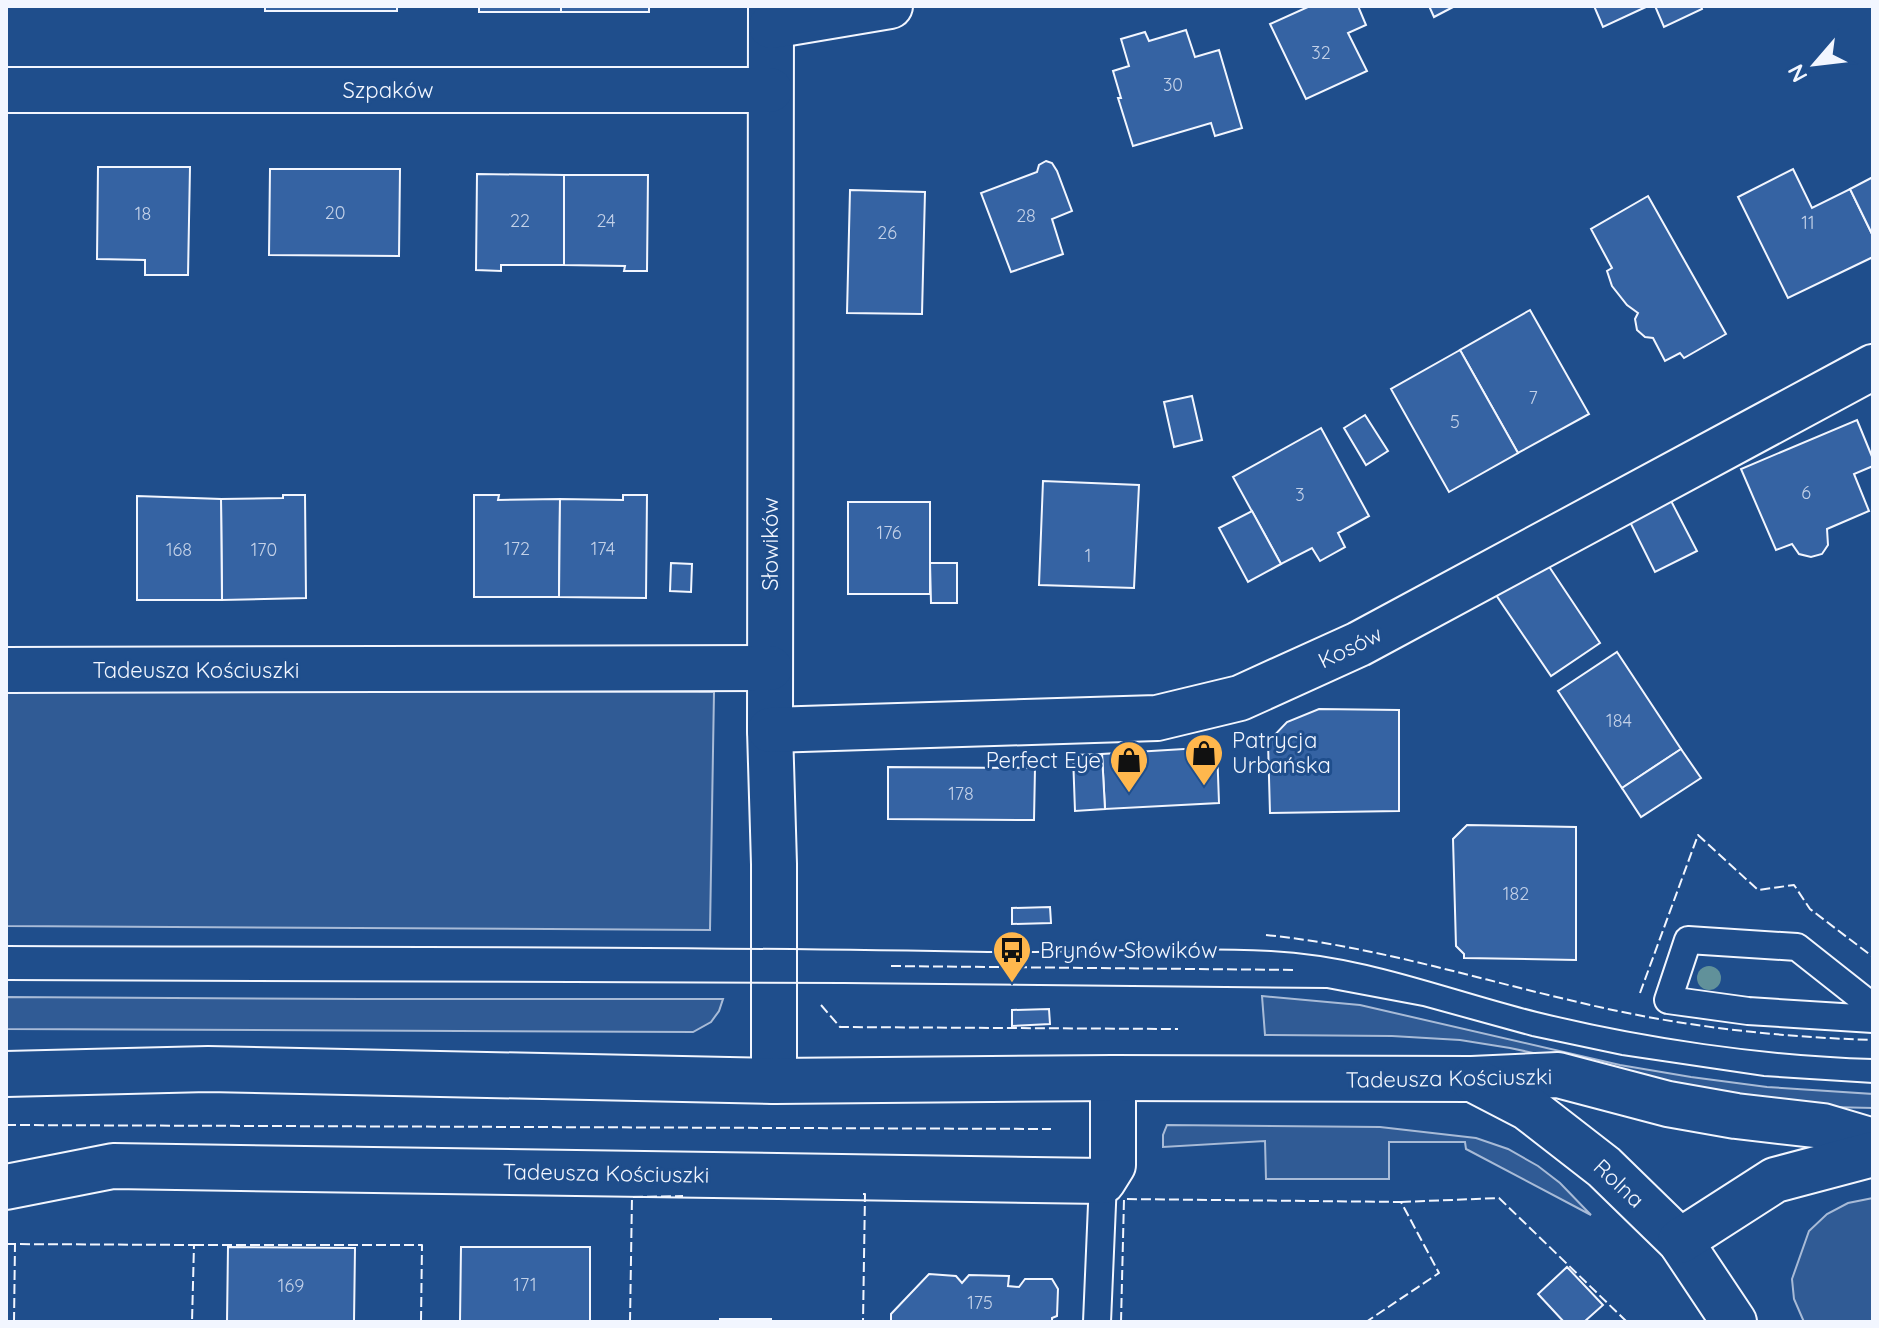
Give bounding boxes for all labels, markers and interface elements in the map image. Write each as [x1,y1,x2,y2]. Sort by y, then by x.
north arrow [1775,24,1855,104]
house number: 32 [1311,41,1331,64]
text: N [1781,60,1813,87]
house number: 30 [1163,73,1183,96]
street label: Szpaków [342,76,434,104]
house number: 20 [325,201,345,224]
house number: 18 [135,202,151,225]
house number: 28 [1016,204,1036,227]
house number: 22 [510,209,530,232]
house number: 24 [596,209,616,232]
house number: 11 [1801,211,1815,234]
house number: 26 [877,221,897,244]
house number: 7 [1528,386,1538,409]
house number: 5 [1450,410,1460,433]
house number: 6 [1801,481,1811,504]
house number: 3 [1295,483,1305,506]
street label: Słowików [756,497,784,591]
house number: 176 [876,521,902,544]
house number: 172 [504,537,530,560]
house number: 174 [591,537,615,560]
house number: 168 [166,538,192,561]
house number: 170 [251,538,277,561]
house number: 1 [1085,544,1091,567]
street label: Kosów [1313,620,1387,674]
street label: Tadeusza Kościuszki [93,656,299,684]
house number: 184 [1606,709,1632,732]
place label: Patrycja Urbańska [1232,726,1331,779]
shop icon: Patrycja Urbańska [1183,732,1225,787]
shop icon: Perfect Eye [1108,739,1150,794]
place label: Perfect Eye [986,746,1101,774]
house number: 178 [948,782,974,805]
house number: 182 [1503,882,1529,905]
bus stop icon: Brynów Słowików [991,929,1033,984]
place label: Brynów Słowików [1040,936,1217,964]
street label: Tadeusza Kościuszki [1345,1062,1553,1094]
street label: Rolna [1588,1153,1650,1213]
street label: Tadeusza Kościuszki [502,1157,710,1189]
house number: 171 [513,1273,537,1296]
house number: 169 [278,1274,304,1297]
house number: 175 [967,1291,993,1314]

